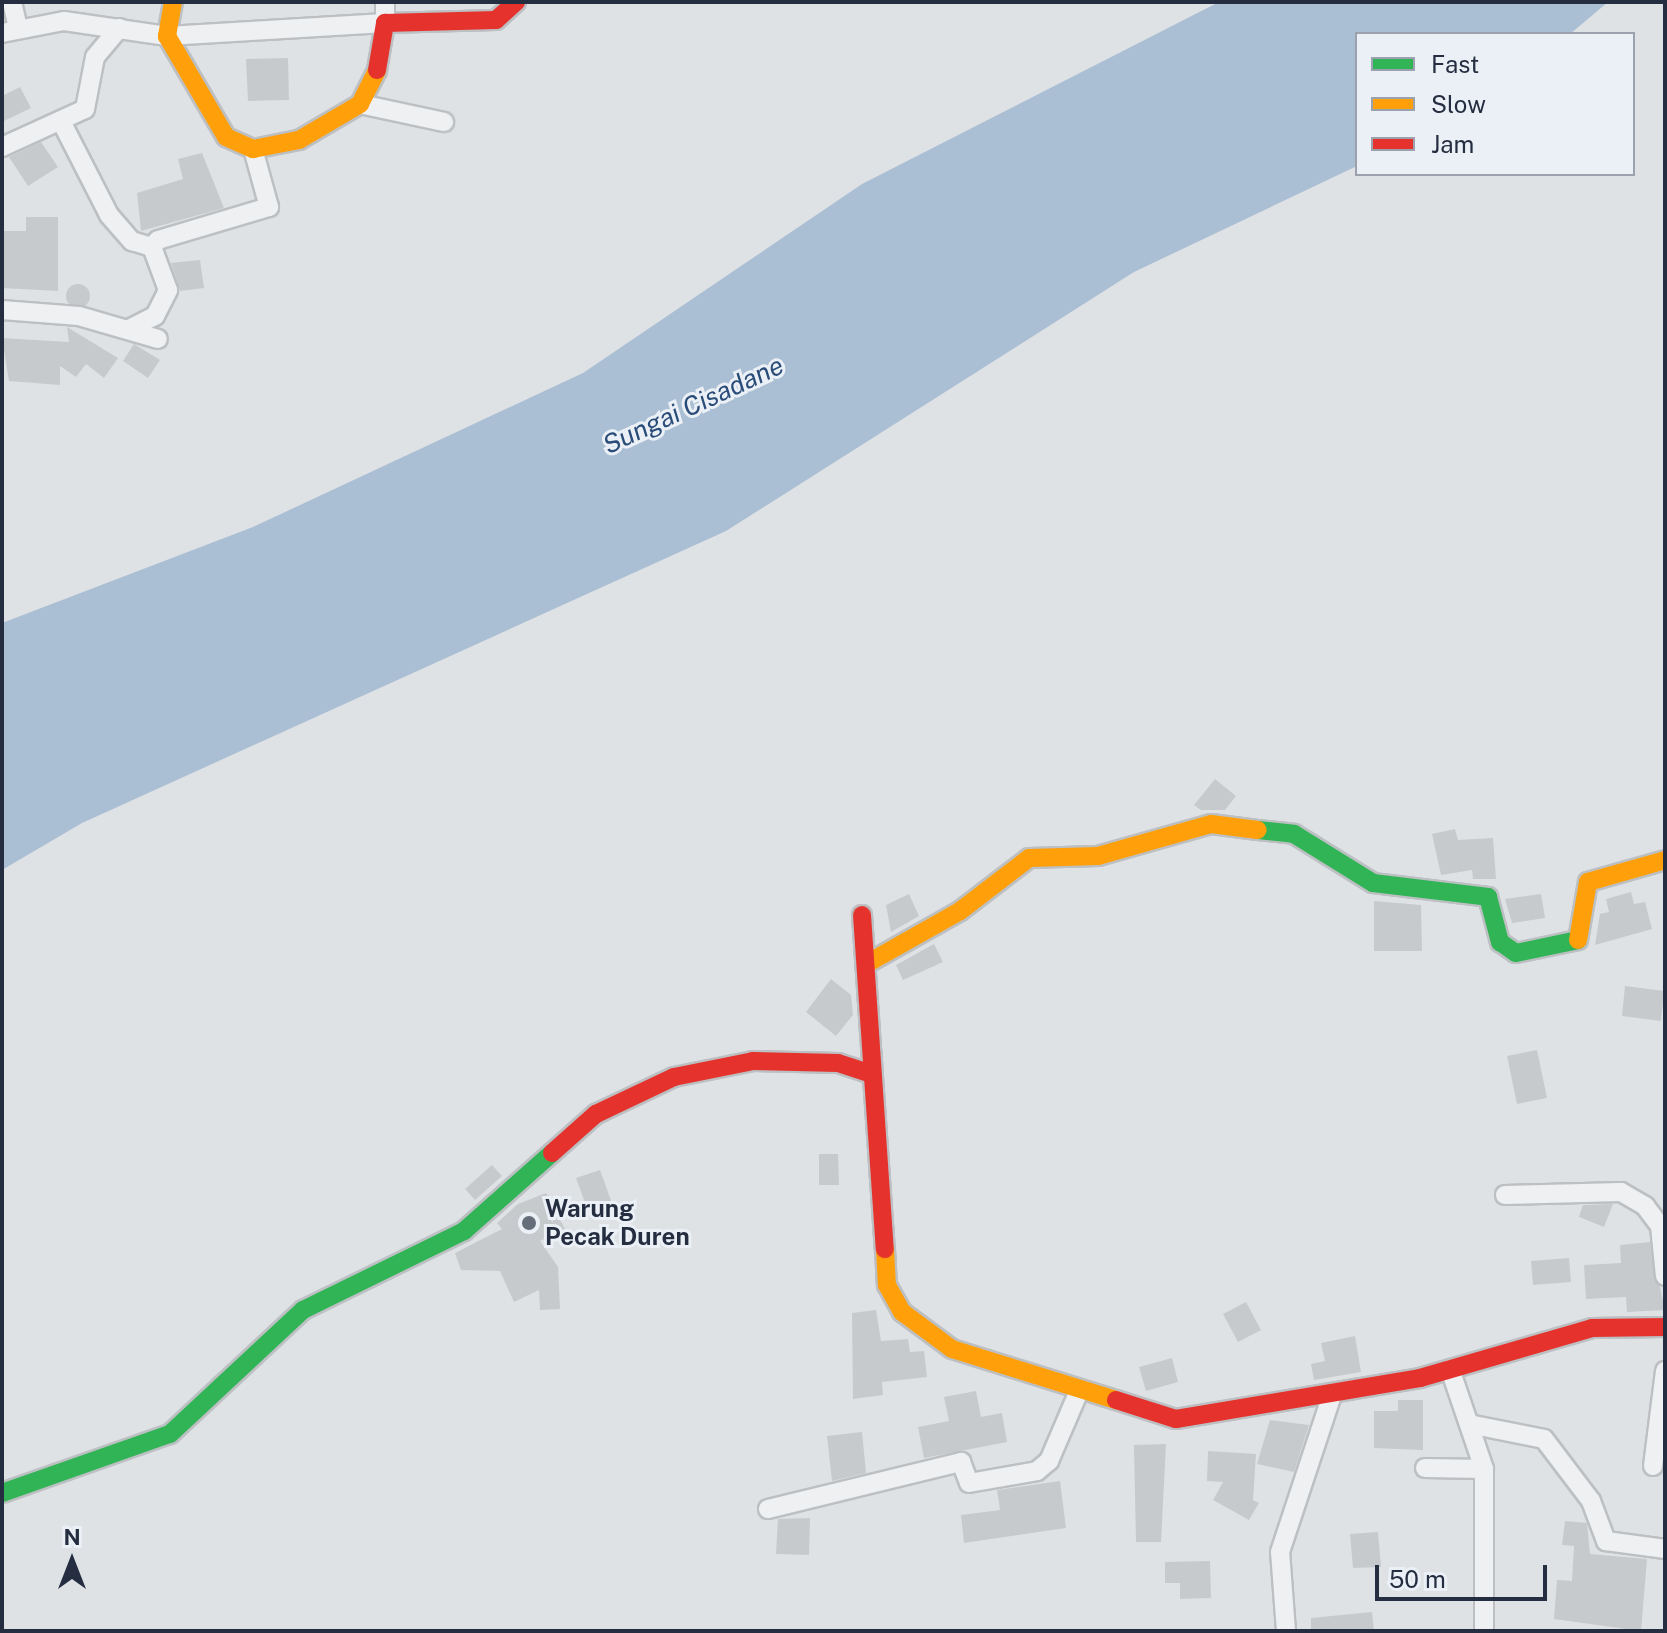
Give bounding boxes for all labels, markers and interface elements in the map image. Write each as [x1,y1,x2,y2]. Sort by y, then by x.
legend [1355,32,1635,176]
text: Fast [1431,50,1479,78]
text: Slow [1431,90,1486,118]
text: Jam [1431,130,1474,158]
water label: Sungai Cisadane [598,350,788,460]
place label: Warung Pecak Duren [545,1195,690,1251]
marker: Warung Pecak Duren [520,1214,538,1232]
north arrow [32,1521,112,1601]
text: N [63,1524,81,1550]
scale bar [1379,1549,1551,1599]
text: 50 m [1389,1565,1446,1593]

